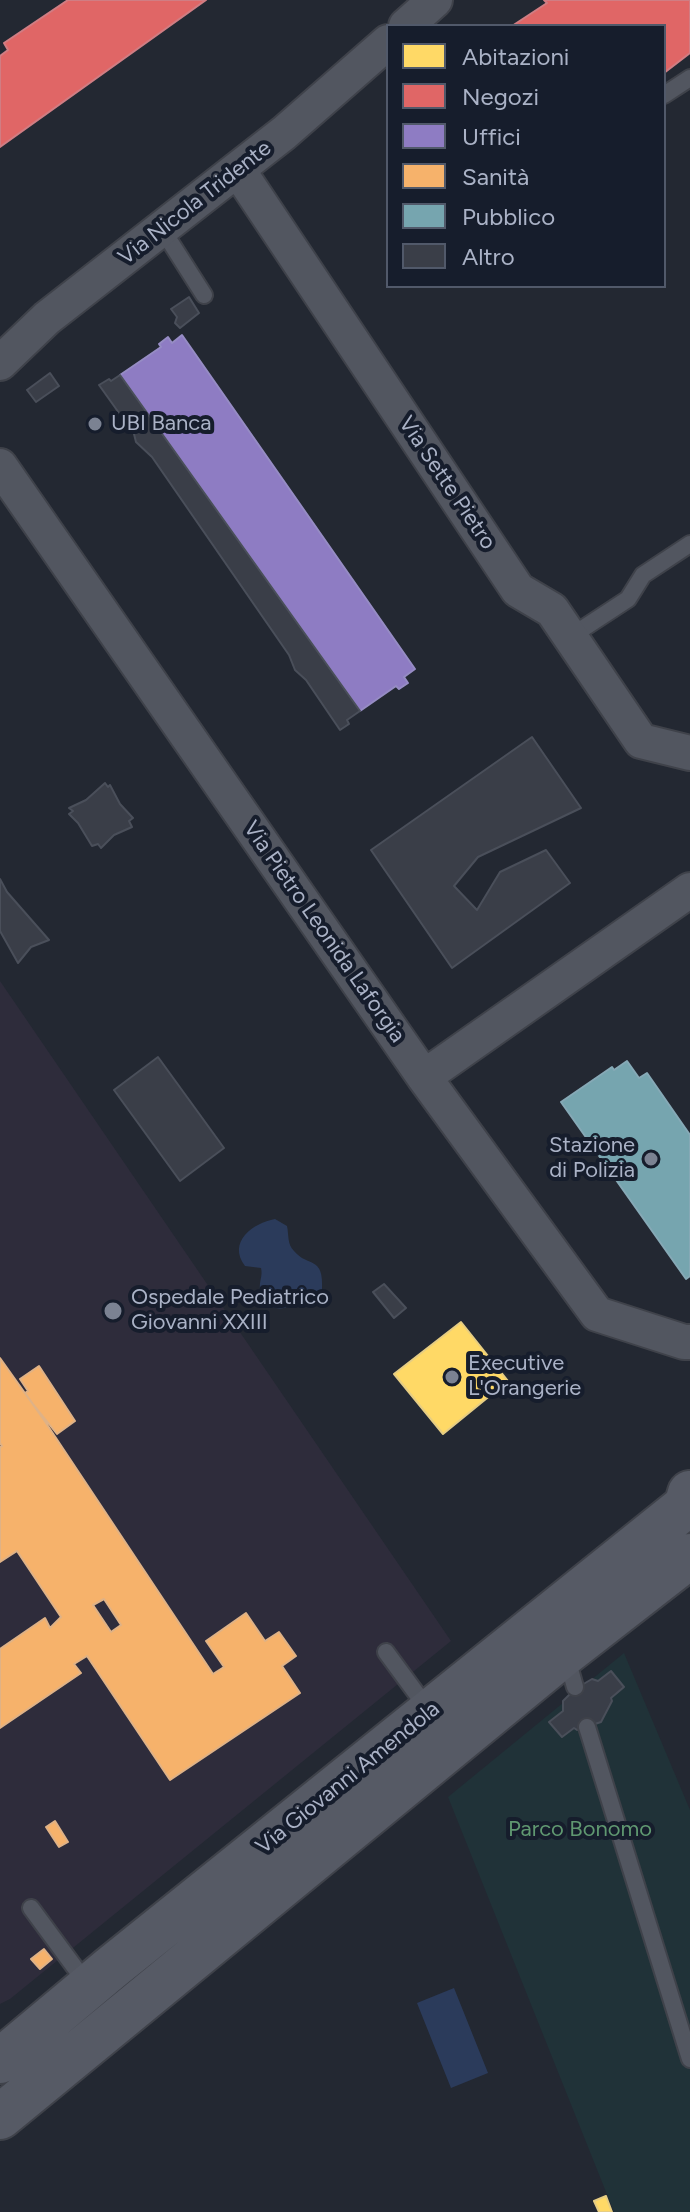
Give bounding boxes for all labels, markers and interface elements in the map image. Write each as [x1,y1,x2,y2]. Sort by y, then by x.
legend [386,24,666,288]
text: Abitazioni [462,42,569,71]
text: Negozi [462,82,539,111]
text: Uffici [462,122,521,151]
street label: Via Nicola Tridente [113,135,277,271]
text: Sanità [462,162,529,191]
text: Pubblico [462,202,555,231]
text: Altro [462,242,515,271]
place label: UBI Banca [111,411,211,437]
street label: Via Sette Pietro [393,411,501,555]
marker: UBI Banca [86,415,104,433]
street label: Via Pietro Leonida Laforgia [237,816,411,1048]
place label: Stazione di Polizia [549,1133,635,1184]
marker: Stazione di Polizia [642,1150,660,1168]
place label: Ospedale Pediatrico Giovanni XXIII [131,1285,329,1336]
marker: Ospedale Pediatrico Giovanni XXIII [102,1300,124,1322]
place label: Executive L'Orangerie [468,1351,581,1402]
marker: Executive L'Orangerie [443,1368,461,1386]
street label: Via Giovanni Amendola [251,1696,445,1860]
park label: Parco Bonomo [508,1817,652,1843]

